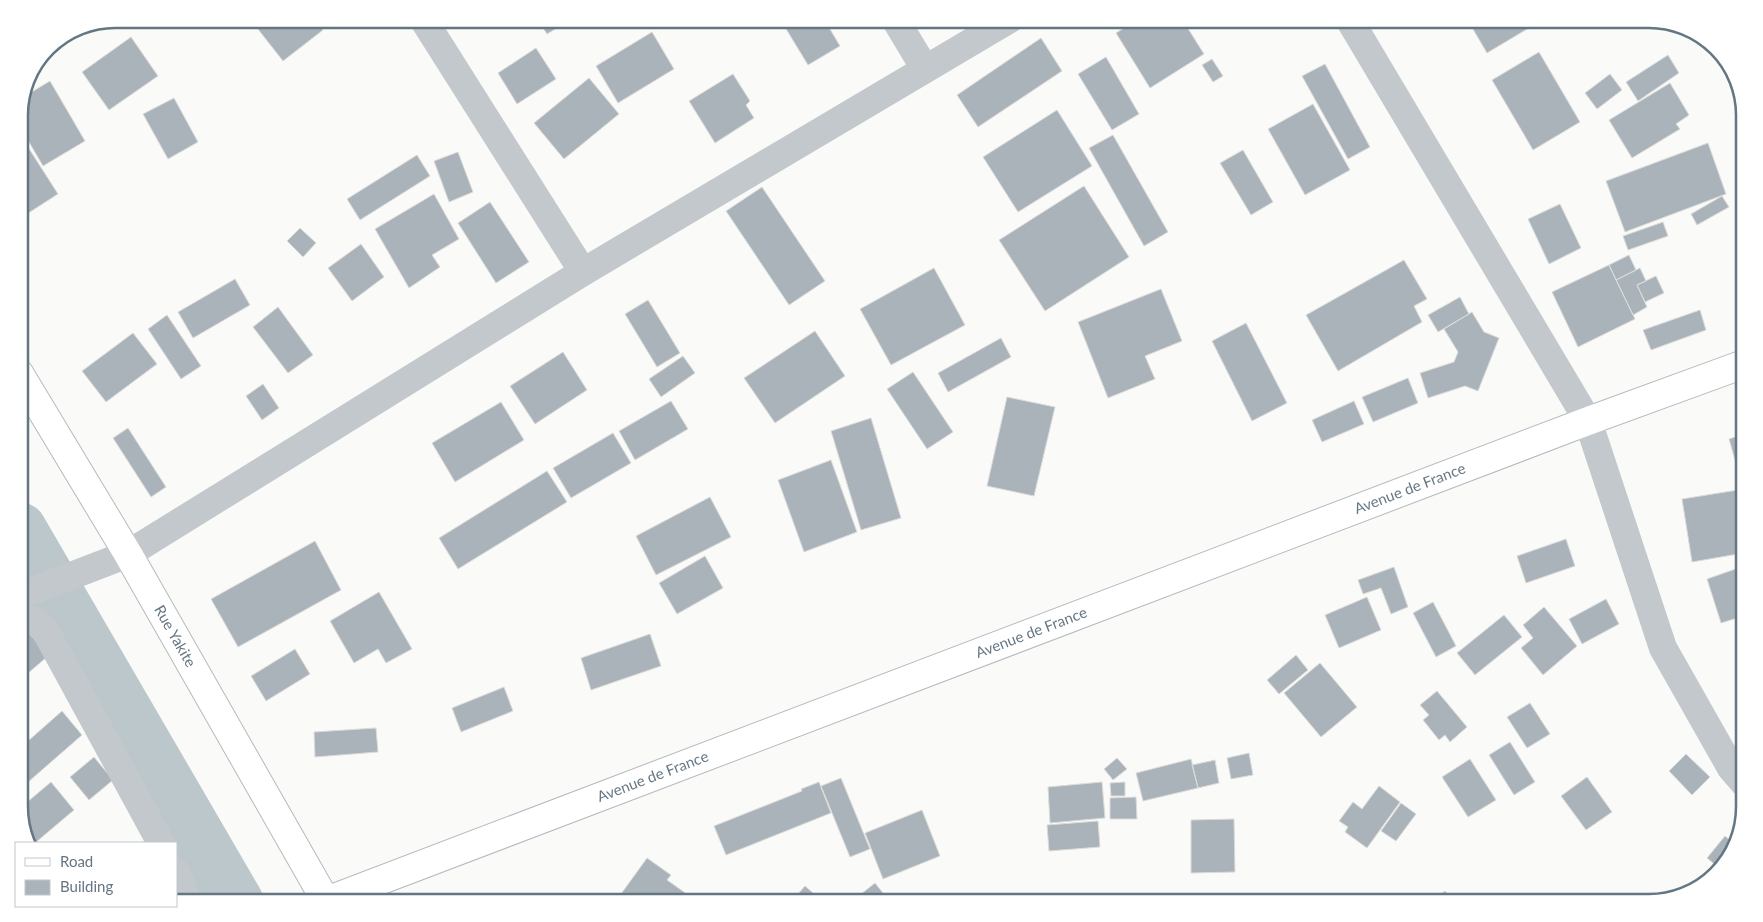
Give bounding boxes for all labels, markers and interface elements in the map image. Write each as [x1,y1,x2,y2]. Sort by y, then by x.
street label: Avenue de France [1351,458,1468,517]
street label: Rue Yakite [151,602,201,670]
street label: Avenue de France [973,602,1089,661]
street label: Avenue de France [594,746,711,805]
legend [15,842,178,907]
text: Road [60,852,93,870]
text: Building [60,877,113,895]

